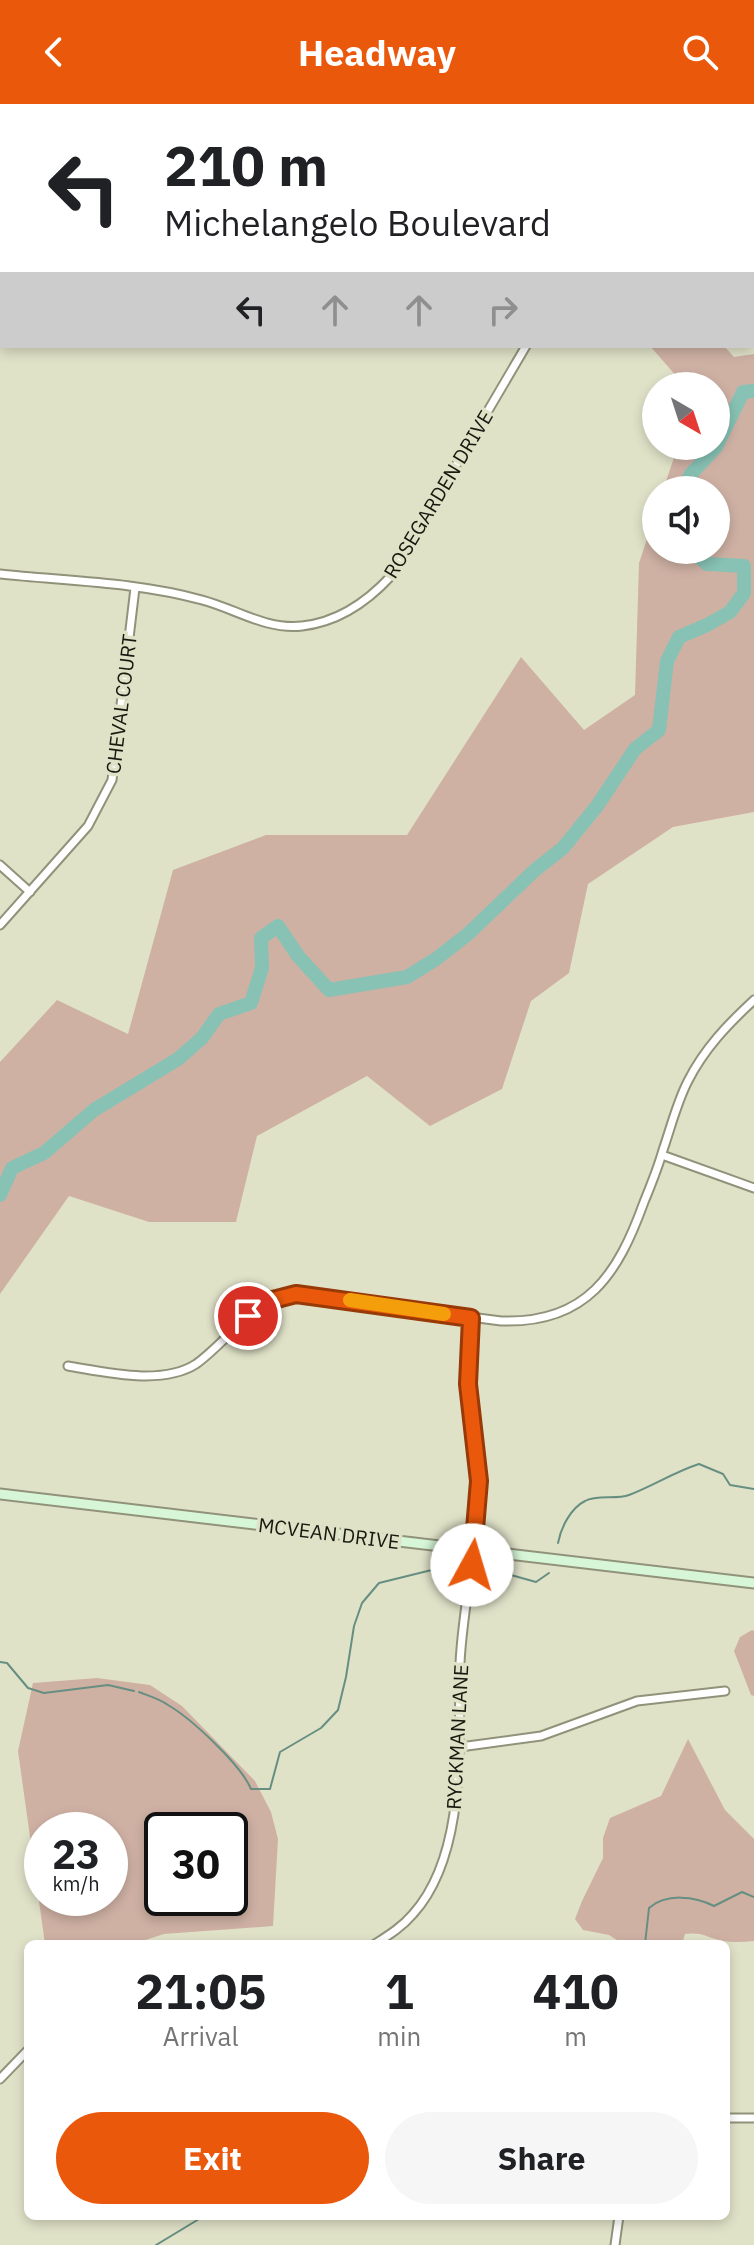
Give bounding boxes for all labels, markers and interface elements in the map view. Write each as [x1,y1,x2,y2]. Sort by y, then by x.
text: Headway [298,29,456,76]
icon: back [32,30,76,74]
icon: search [678,30,722,74]
text: 210 m [164,129,328,201]
icon: left [32,136,136,240]
text: Michelangelo Boulevard [164,199,551,246]
icon: left [229,288,273,332]
icon: ahead [313,288,357,332]
icon: ahead [397,288,441,332]
icon: right [481,288,525,332]
north arrow [642,372,730,460]
map controls [642,372,730,564]
street label: ROSEGARDEN DRIVE [377,405,499,583]
button: sound [642,476,730,564]
street label: CHEVAL COURT [99,633,143,775]
pin [214,1282,282,1350]
icon: arrive [226,1294,270,1338]
street label: MCVEAN DRIVE [257,1511,401,1555]
position arrow [430,1523,514,1607]
street label: RYCKMAN LANE [440,1664,474,1810]
speed limit sign: 30 [144,1812,248,1916]
text: 23 [52,1828,100,1880]
text: km/h [52,1870,100,1897]
text: 21:05 [135,1960,266,2022]
text: 1 [385,1960,414,2022]
text: 410 [532,1960,619,2022]
text: Arrival [163,2019,239,2053]
text: min [377,2019,421,2053]
text: m [564,2019,587,2053]
button: Exit [56,2112,369,2204]
button: Share [385,2112,698,2204]

